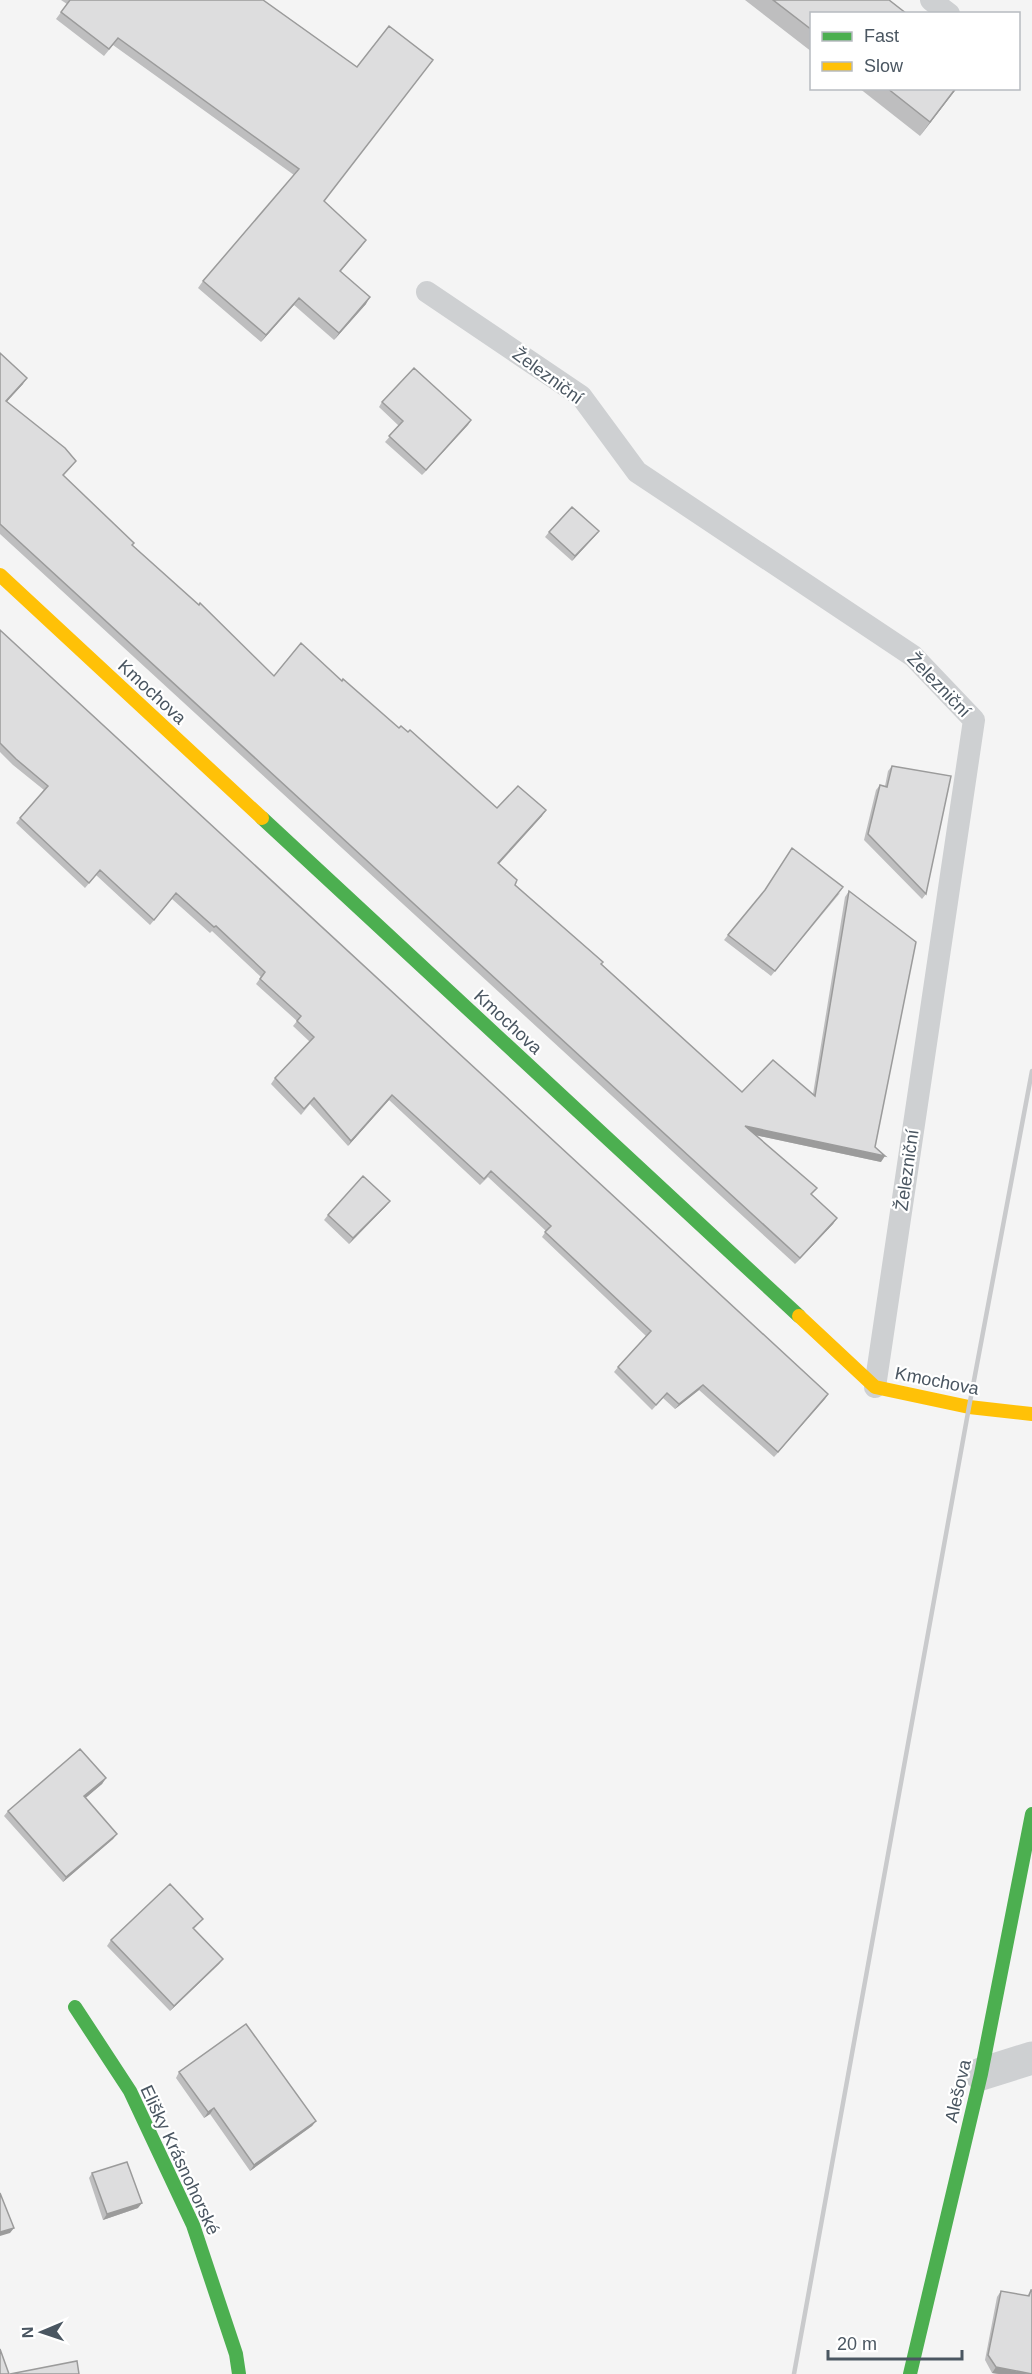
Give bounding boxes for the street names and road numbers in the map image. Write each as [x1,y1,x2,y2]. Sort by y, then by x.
street label: Železniční [509,344,587,408]
street label: Železniční [903,649,975,721]
street label: Kmochova [114,656,191,729]
street label: Kmochova [470,986,547,1059]
street label: Železniční [891,1128,923,1212]
street label: Kmochova [893,1363,982,1399]
street label: Alešova [941,2057,975,2124]
street label: Elišky Krásnohorské [136,2082,224,2238]

